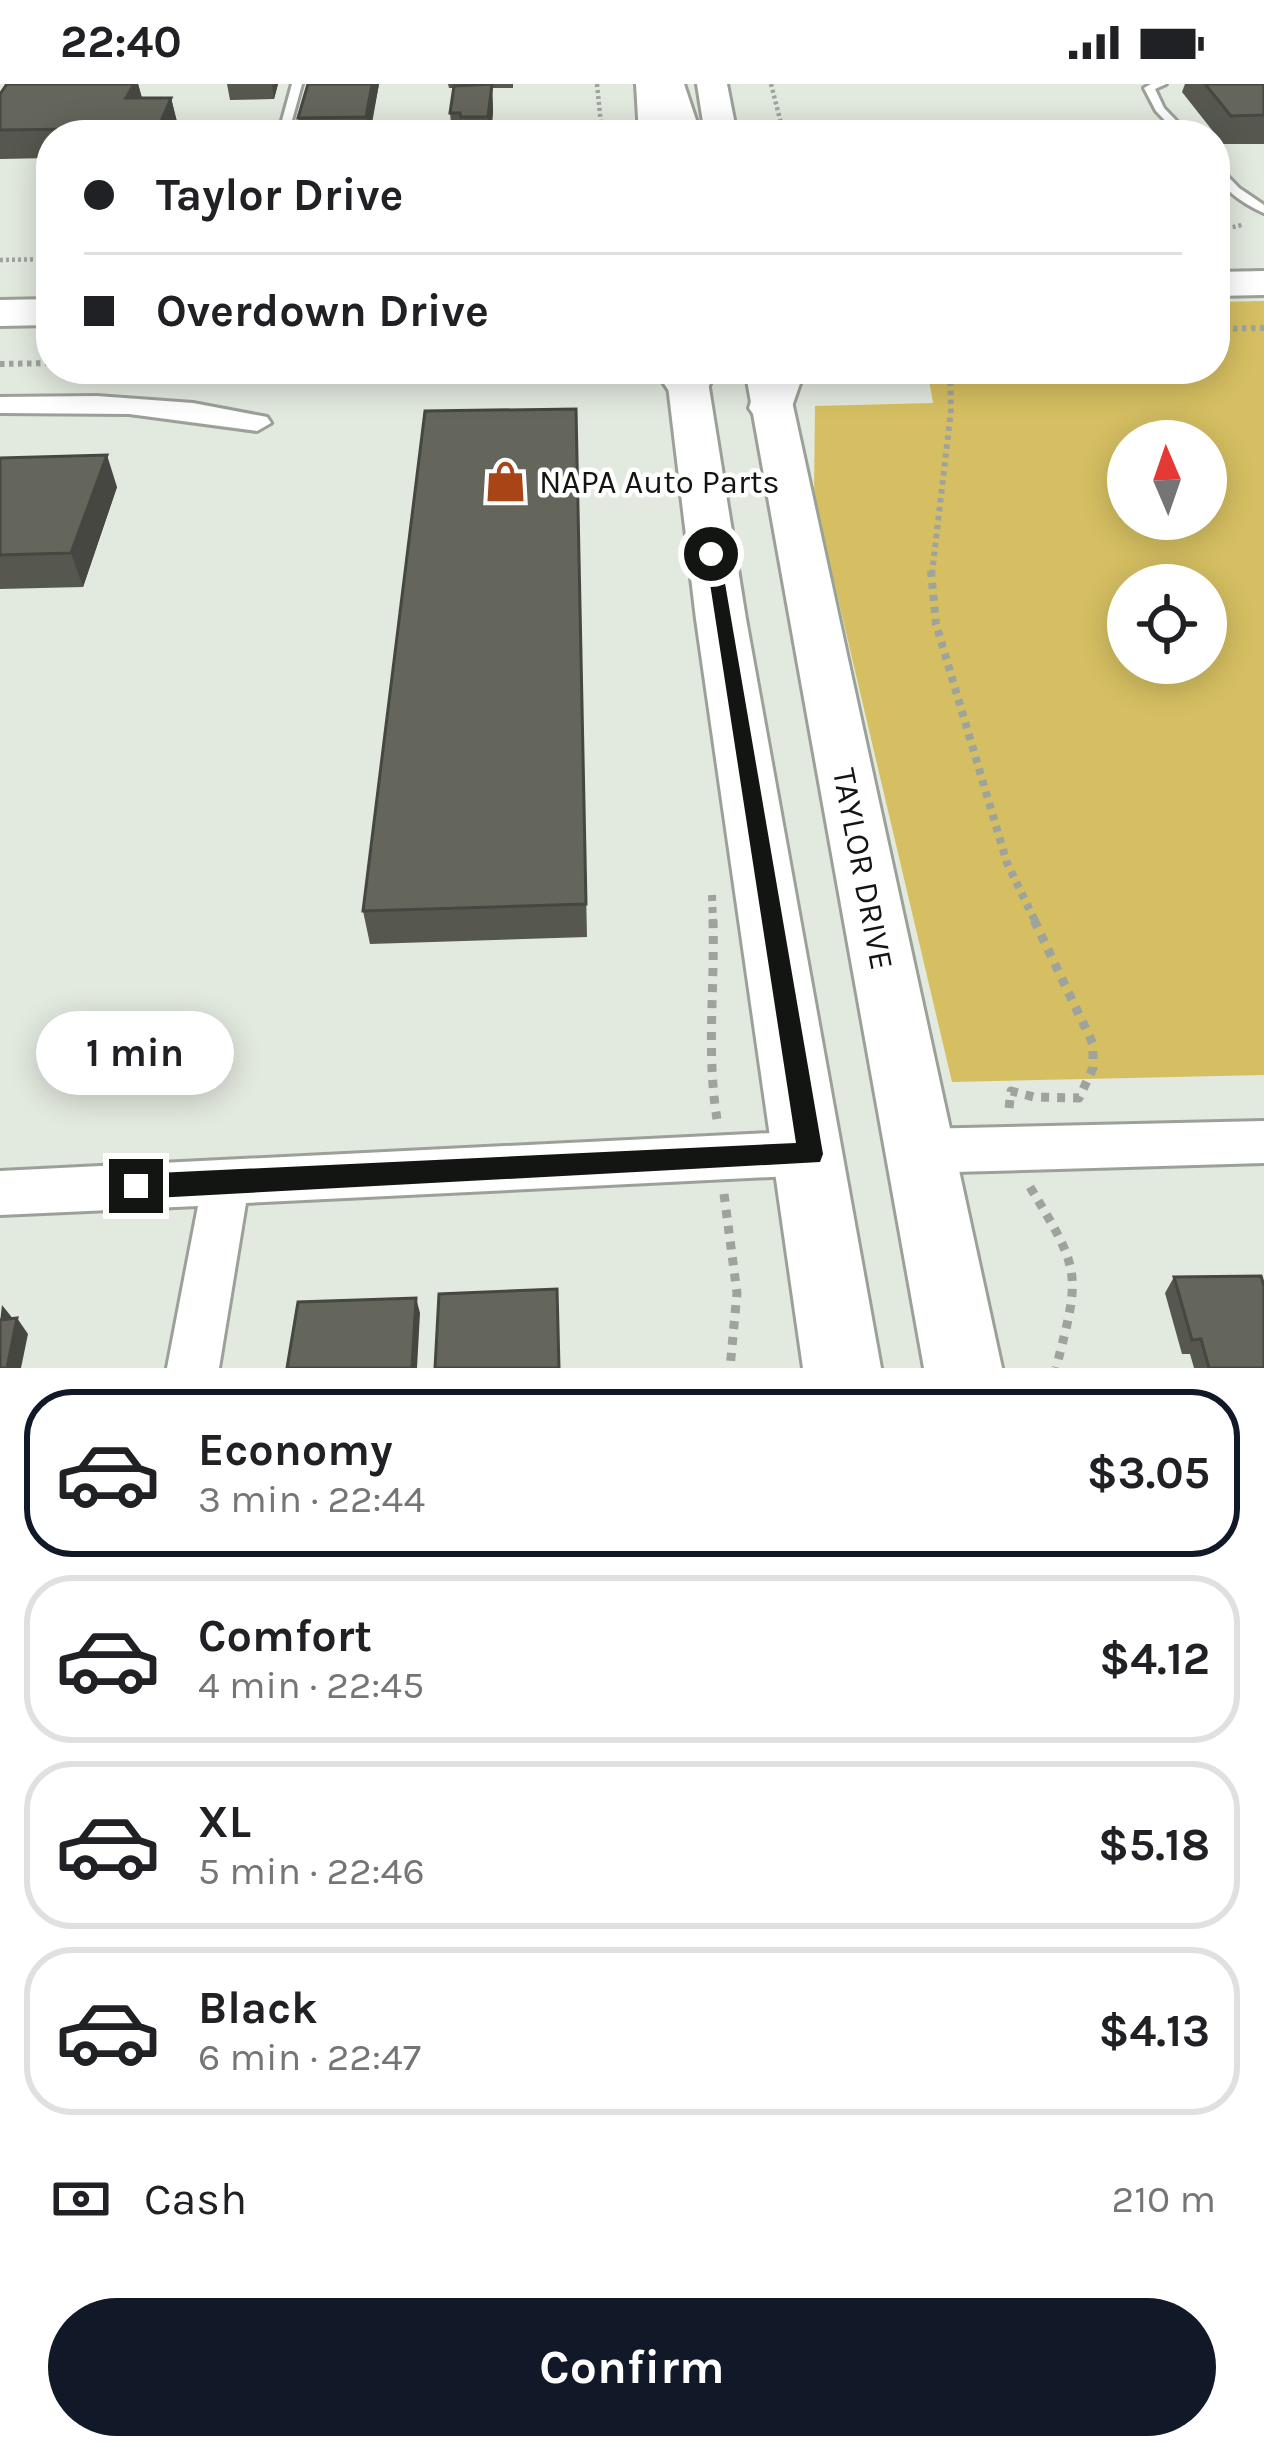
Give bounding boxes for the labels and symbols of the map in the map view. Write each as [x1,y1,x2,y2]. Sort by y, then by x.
north arrow [1107,420,1227,540]
shop icon: NAPA Auto Parts [482,459,528,505]
place label: NAPA Auto Parts [539,463,780,501]
route start [684,527,738,581]
street label: TAYLOR DRIVE [825,765,901,973]
callout: 1 min [37,1012,235,1096]
route end [109,1159,163,1213]

